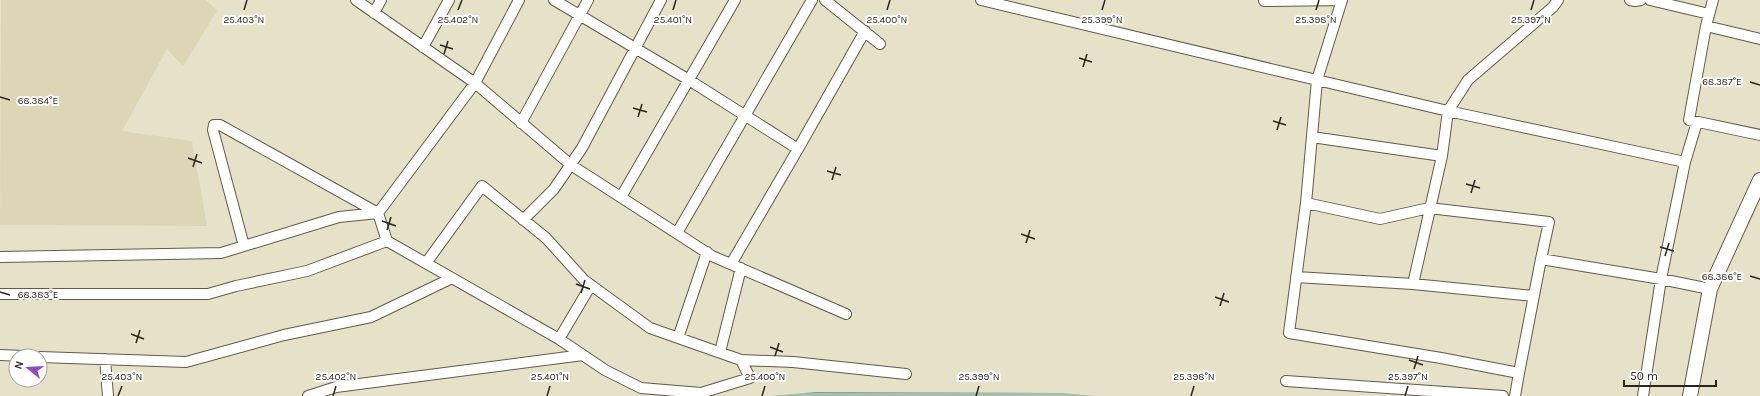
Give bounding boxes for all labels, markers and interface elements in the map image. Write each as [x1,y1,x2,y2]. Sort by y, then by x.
text: 25.403°N [224,14,264,26]
text: 25.402°N [438,14,478,26]
text: 25.401°N [654,14,692,26]
text: 25.400°N [867,14,907,26]
text: 25.399°N [1082,14,1122,26]
text: 25.398°N [1295,14,1337,26]
text: 25.397°N [1511,14,1551,26]
text: 68.387°E [1702,76,1742,88]
text: 68.384°E [18,95,58,107]
text: 68.386°E [1702,271,1742,283]
text: 68.383°E [18,289,58,301]
north arrow [8,348,48,388]
text: N [12,359,26,371]
scale bar [1624,362,1716,388]
text: 50 m [1630,369,1658,383]
text: 25.403°N [102,371,142,383]
text: 25.402°N [316,371,356,383]
text: 25.401°N [531,371,569,383]
text: 25.400°N [745,371,785,383]
text: 25.399°N [959,371,999,383]
text: 25.398°N [1173,371,1215,383]
text: 25.397°N [1388,371,1428,383]

